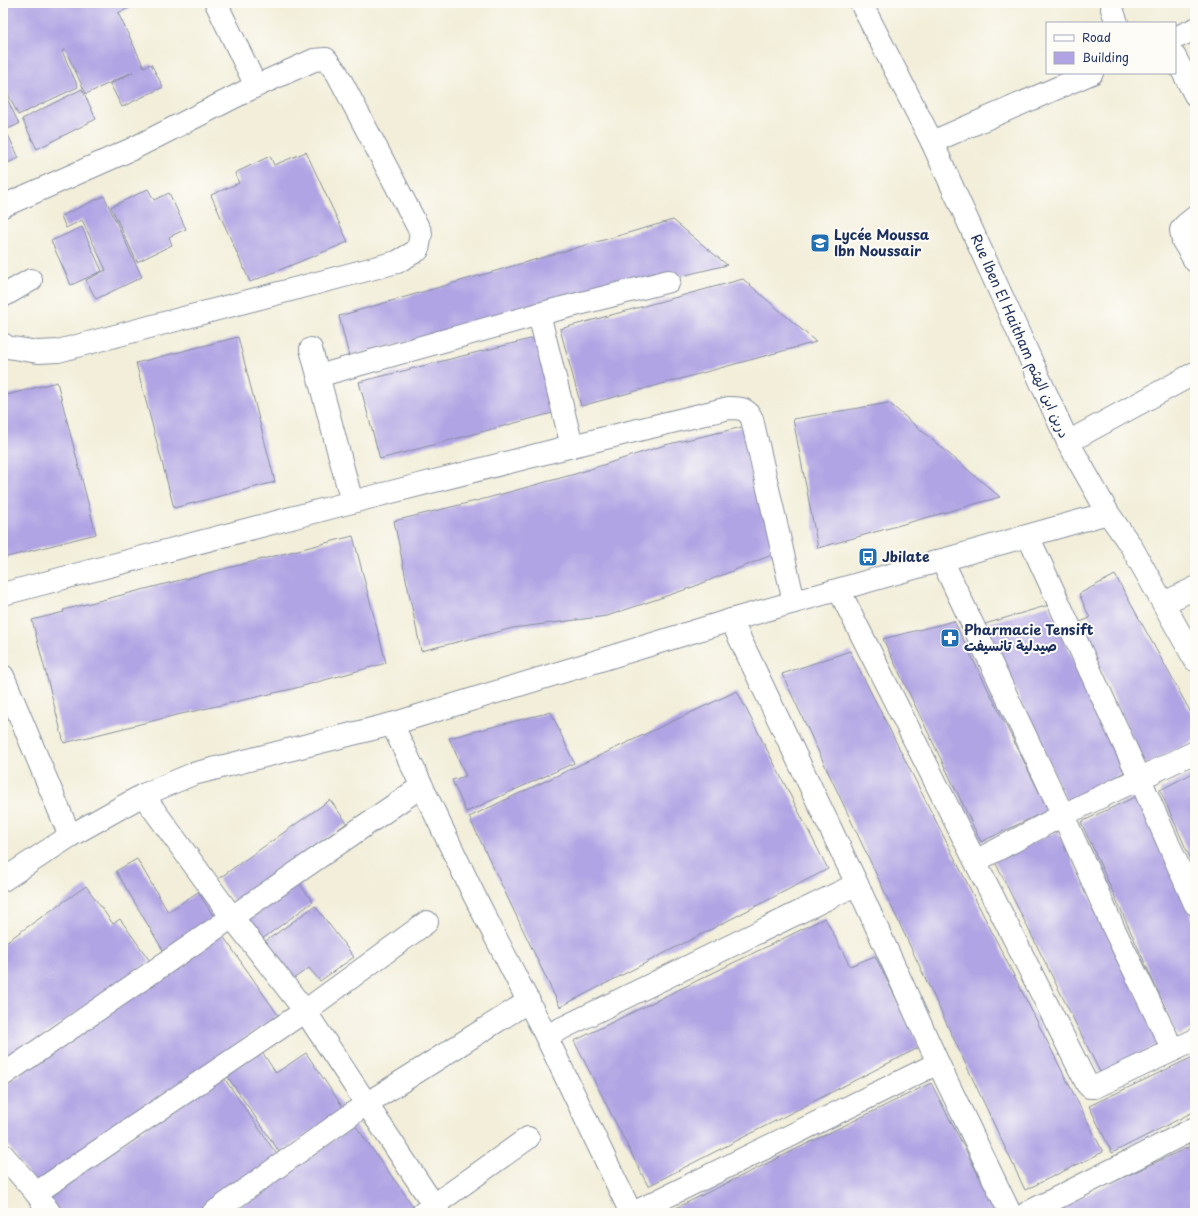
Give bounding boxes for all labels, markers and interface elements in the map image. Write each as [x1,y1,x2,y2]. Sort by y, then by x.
legend [1046,22,1176,74]
text: Road [1082,28,1111,46]
text: Building [1082,48,1129,66]
place label: Lycée Moussa Ibn Noussair [834,224,930,261]
street label: Rue Iben El Haitham دربن ابن الهثم [965,230,1075,442]
school or university icon: Lycée Moussa Ibn Noussair [809,232,831,254]
bus stop icon: Jbilate [857,546,879,568]
place label: Jbilate [882,546,930,567]
place label: Pharmacie Tensift صيدلية تانسيفت [964,619,1094,656]
pharmacy icon: Pharmacie Tensift صيدلية تانسيفت [939,627,961,649]

